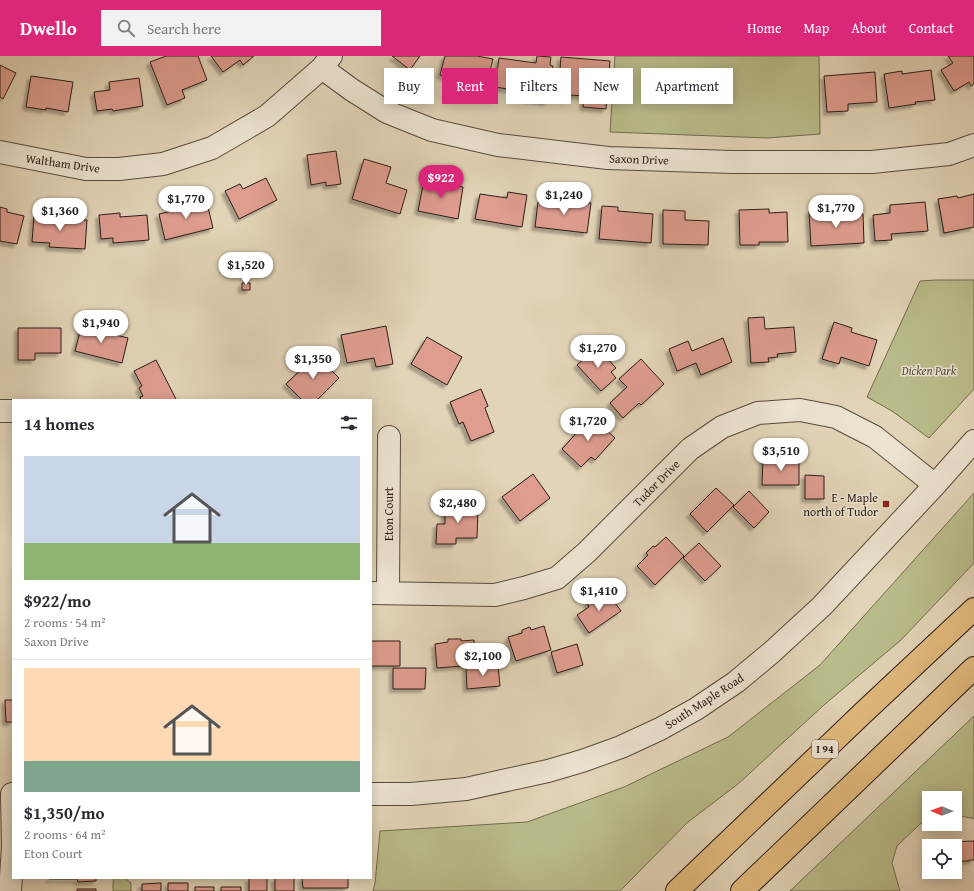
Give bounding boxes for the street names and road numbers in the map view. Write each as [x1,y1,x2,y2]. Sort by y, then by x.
street label: Waltham Drive [25,149,102,177]
street label: Saxon Drive [609,149,670,169]
street label: Tudor Drive [629,455,684,510]
street label: Eton Court [380,486,397,541]
street label: South Maple Road [661,669,747,733]
road number: I 94 [812,740,838,758]

